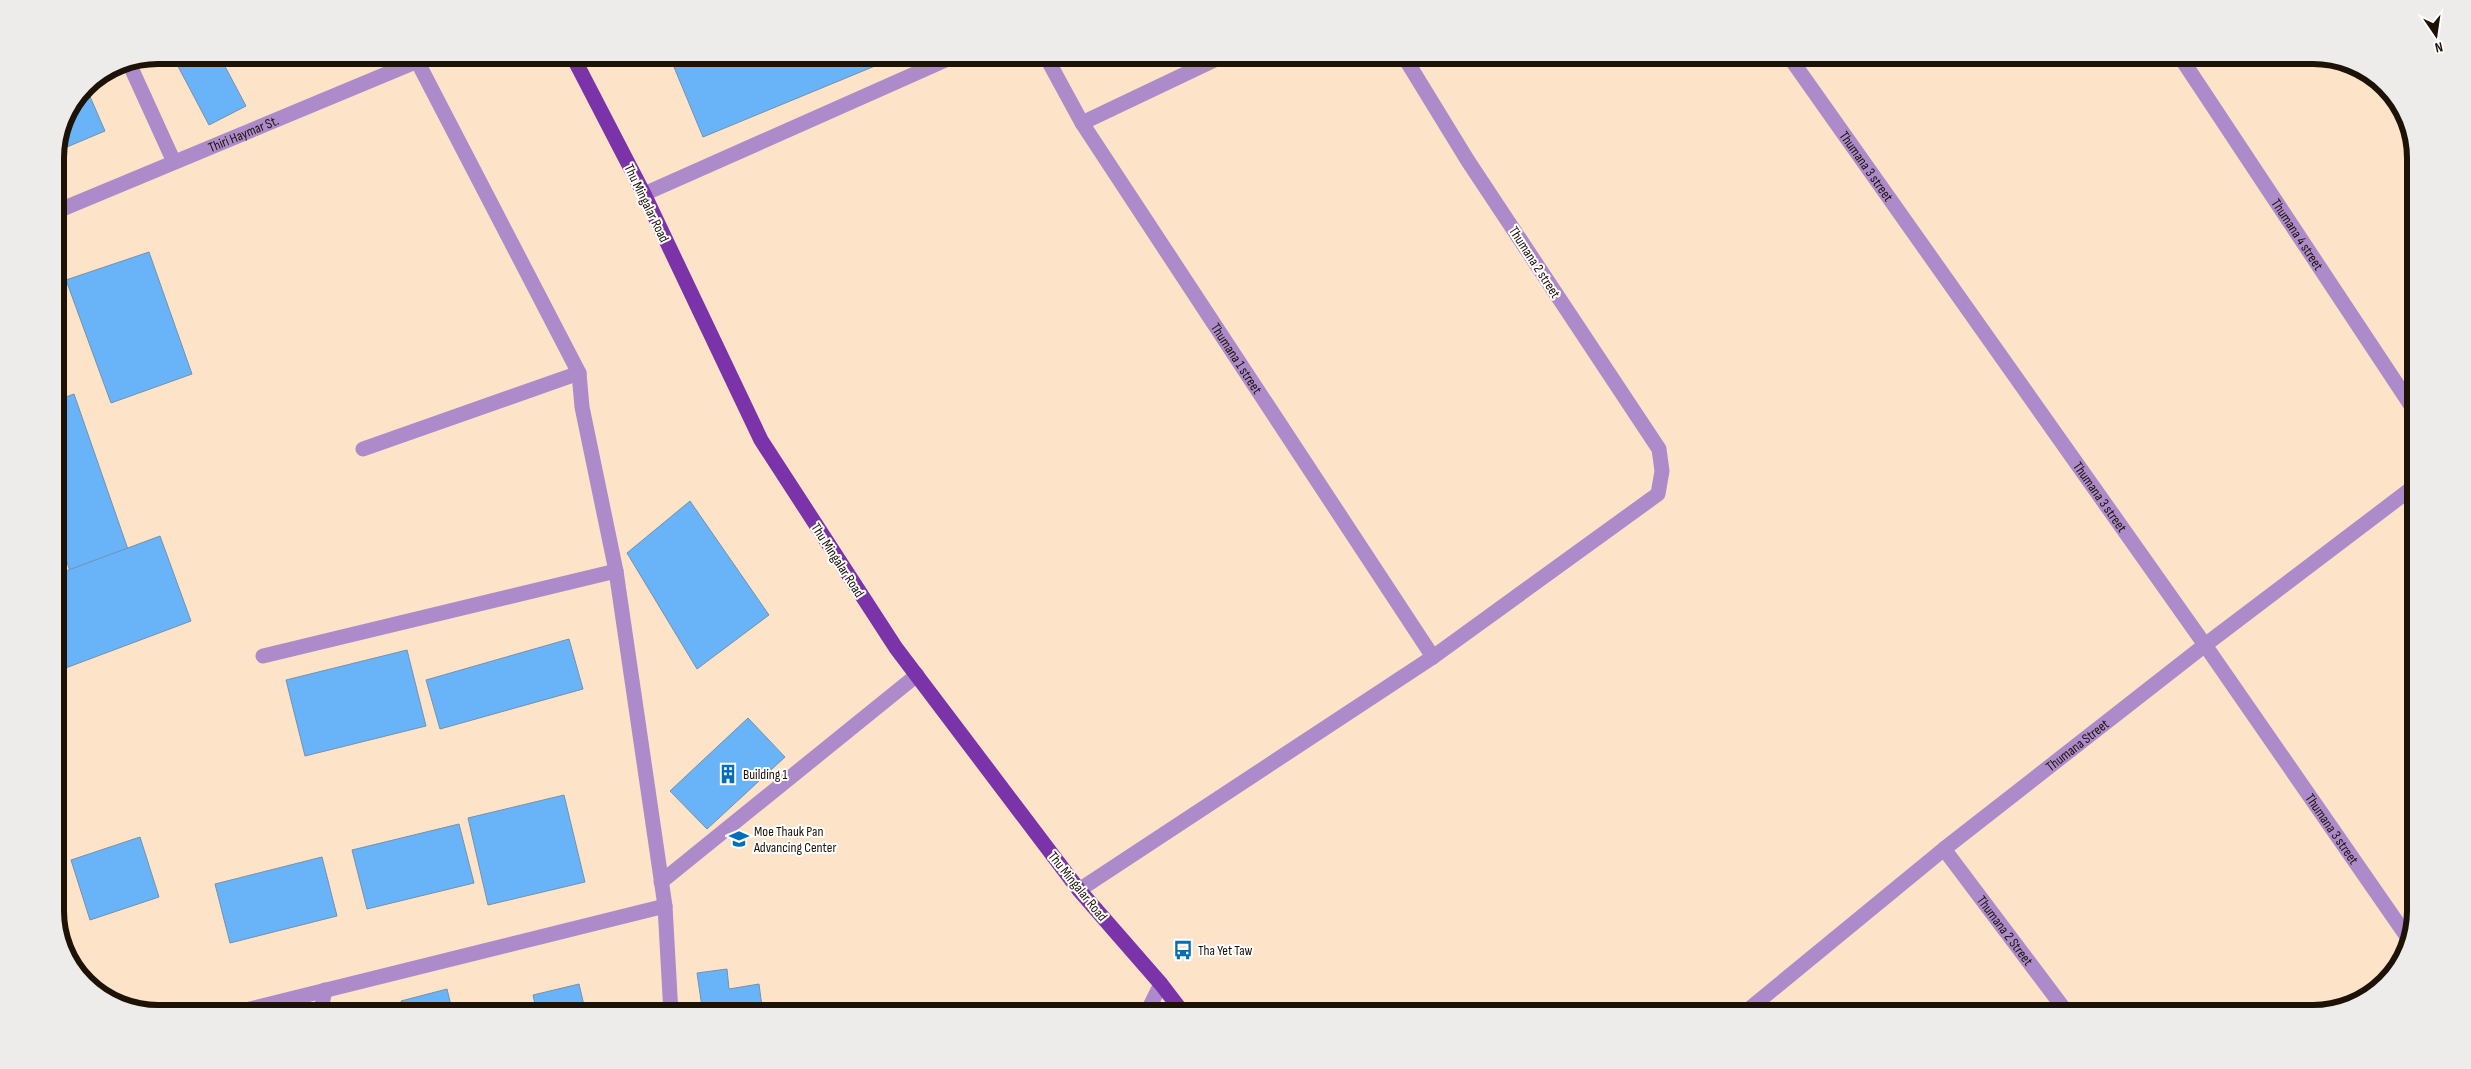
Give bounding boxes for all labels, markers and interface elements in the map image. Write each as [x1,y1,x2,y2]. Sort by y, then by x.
north arrow [2411,10,2461,60]
text: N [2433,38,2444,56]
street label: Thiri Haymar St. [206,112,281,156]
street label: Thumana 3 street [1835,128,1897,205]
street label: Thu Mingalar Road [620,161,673,245]
street label: Thumana 4 street [2268,196,2327,273]
street label: Thumana 2 street [1505,223,1564,301]
street label: Thumana 1 street [1207,320,1266,397]
street label: Thumana 3 street [2069,459,2130,536]
street label: Thu Mingalar Road [807,520,868,601]
street label: Thumana Street [2043,716,2112,775]
building icon: Building 1 [717,763,739,785]
place label: Building 1 [743,766,788,783]
street label: Thumana 3 street [2301,790,2362,868]
place label: Moe Thauk Pan Advancing Center [753,823,836,856]
school or university icon: Moe Thauk Pan Advancing Center [728,828,750,850]
street label: Thu Mingalar Road [1044,848,1111,925]
street label: Thumana 2 Street [1973,893,2037,969]
bus stop icon: Tha Yet Taw [1172,939,1194,961]
place label: Tha Yet Taw [1198,942,1252,959]

